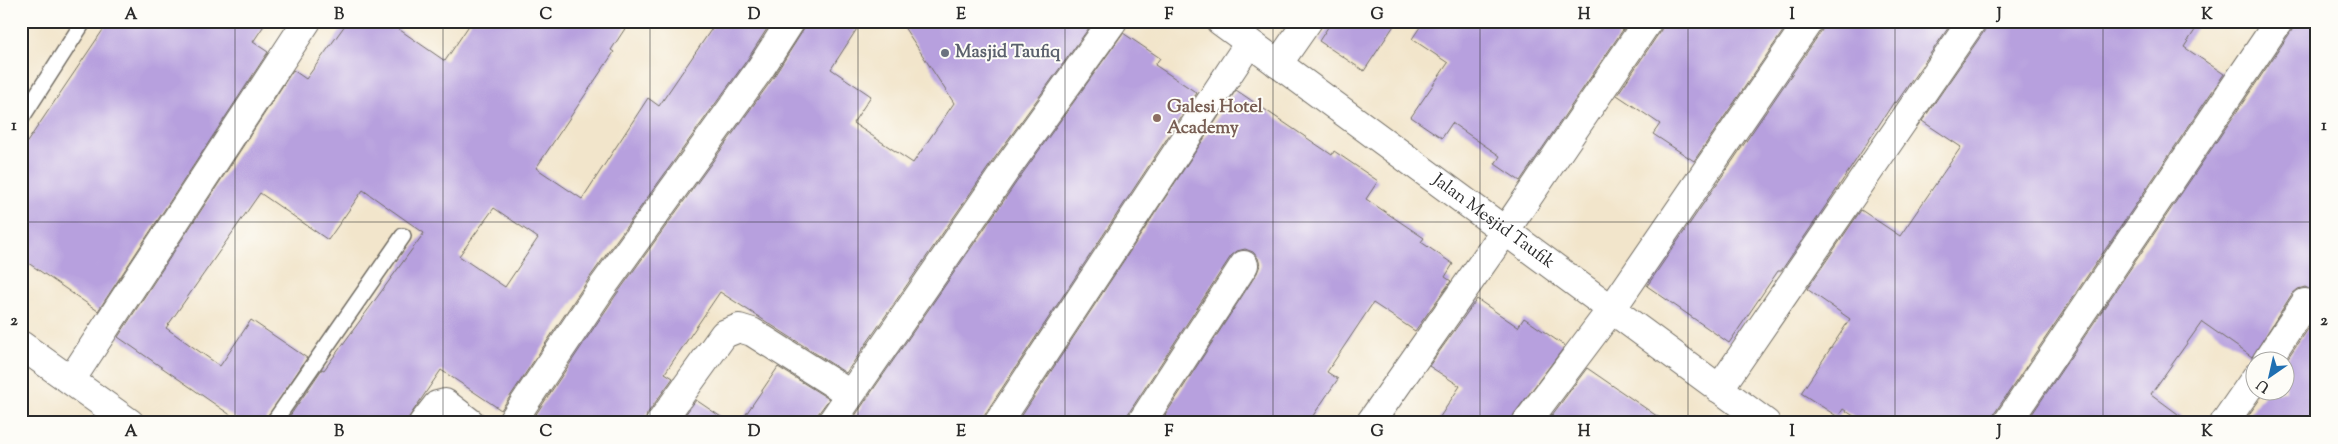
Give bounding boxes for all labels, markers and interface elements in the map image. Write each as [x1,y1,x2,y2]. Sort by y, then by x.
text: A [125,4,138,27]
text: B [334,4,344,27]
text: C [540,4,553,27]
text: D [748,4,761,27]
text: E [956,4,966,27]
text: F [1165,4,1174,27]
text: G [1370,4,1384,27]
text: H [1578,4,1591,27]
text: I [1789,4,1795,27]
text: J [1995,4,2002,27]
text: K [2201,4,2213,27]
place label: Masjid Taufiq [955,40,1061,66]
marker: Masjid Taufiq [939,47,951,59]
place label: Galesi Hotel Academy [1167,95,1264,142]
marker: Galesi Hotel Academy [1151,112,1163,124]
text: 1 [11,115,17,138]
text: 1 [2321,115,2327,138]
street label: Jalan Mesjid Taufik [1426,168,1560,276]
text: 2 [10,310,18,333]
text: 2 [2320,310,2328,333]
north arrow [2246,352,2296,402]
text: U [2253,373,2274,397]
text: A [125,421,138,444]
text: B [334,421,344,444]
text: C [540,421,553,444]
text: D [748,421,761,444]
text: E [956,421,966,444]
text: F [1165,421,1174,444]
text: G [1370,421,1384,444]
text: H [1578,421,1591,444]
text: I [1789,421,1795,444]
text: J [1995,421,2002,444]
text: K [2201,421,2213,444]

